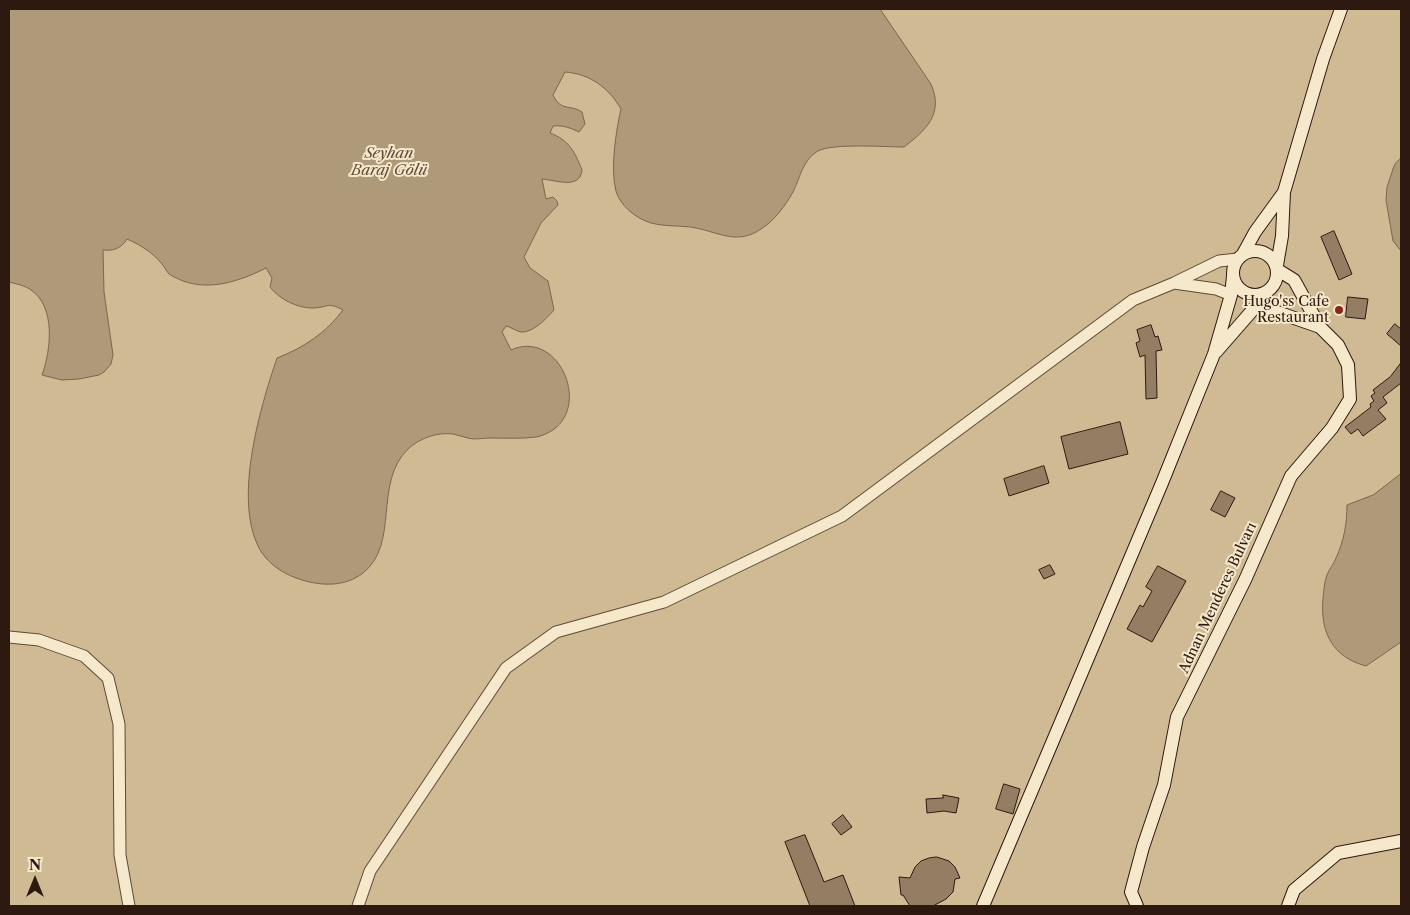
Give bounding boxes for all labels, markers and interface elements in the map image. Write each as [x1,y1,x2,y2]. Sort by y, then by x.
water label: Seyhan Baraj Gölü [351,145,427,180]
place label: Hugo'ss Cafe Restaurant [1243,294,1329,326]
marker: Hugo'ss Cafe Restaurant [1333,304,1345,316]
street label: Adnan Menderes Bulvarı [1176,520,1260,676]
north arrow [10,855,60,905]
text: N [29,856,41,874]

